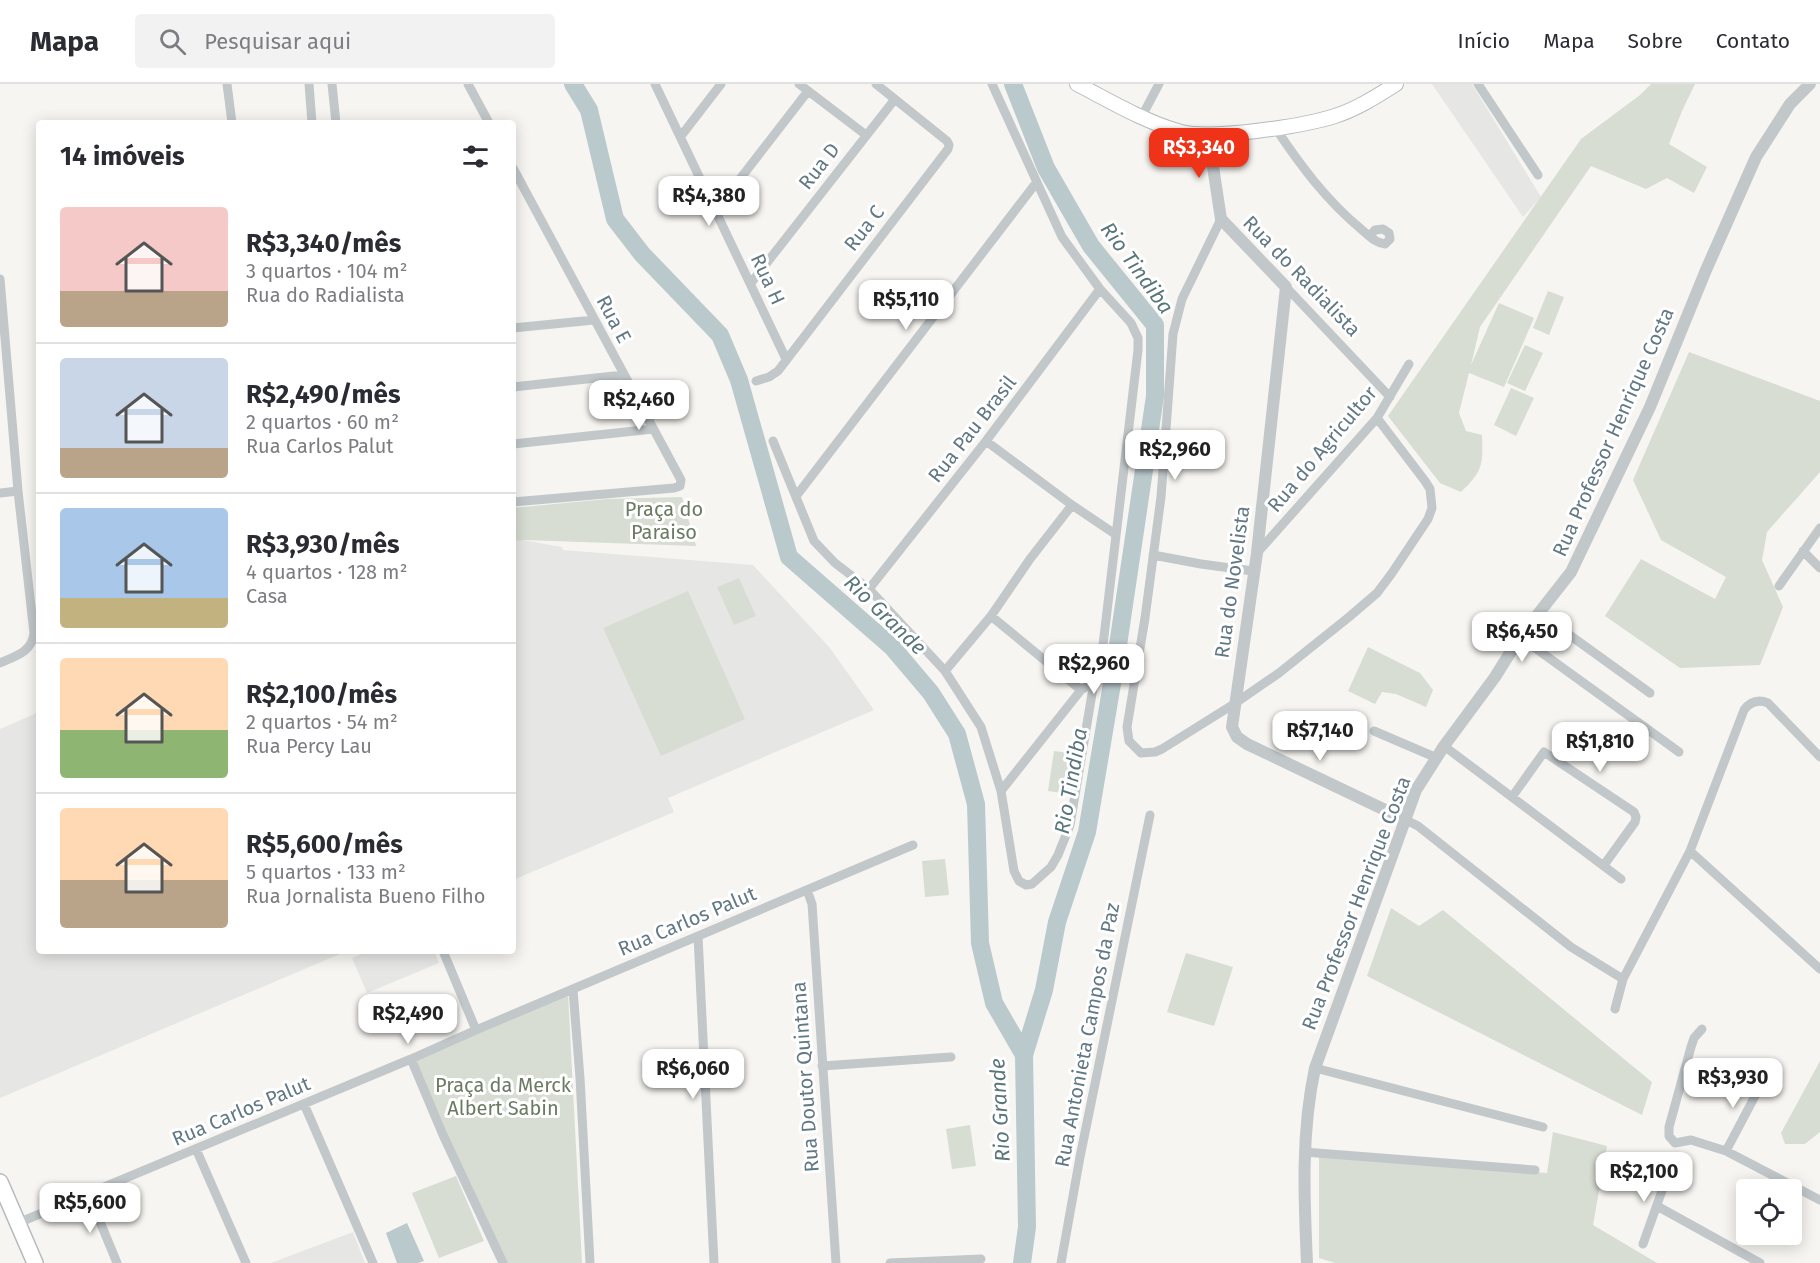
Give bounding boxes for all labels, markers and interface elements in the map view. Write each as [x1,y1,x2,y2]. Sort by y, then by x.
search box [135,14,555,68]
text: Mapa [30,25,99,58]
icon: search [156,25,189,58]
text: Pesquisar aqui [204,28,351,55]
text: Início [1457,28,1510,54]
text: Mapa [1543,28,1595,54]
text: Sobre [1628,28,1683,54]
text: Contato [1716,28,1790,54]
pin: R$3,340 [1144,128,1254,179]
text: R$3,340 [1163,135,1235,159]
street label: Rua D [793,138,845,194]
icon: filters [459,140,492,173]
text: 14 imóveis [60,141,185,172]
pin: R$4,380 [654,176,764,227]
text: R$4,380 [672,183,746,207]
street label: Rua C [839,200,889,256]
street label: Rua do Radialista [1238,211,1366,341]
water label: Rio Tindiba [1095,217,1179,319]
text: R$3,340/mês [246,228,401,259]
icon: home [108,231,180,303]
street label: Rua H [746,250,790,308]
text: 3 quartos · 104 m² [246,259,408,283]
pin: R$5,110 [851,280,961,331]
text: Rua do Radialista [246,283,405,307]
text: R$5,110 [873,287,939,311]
street label: Rua E [592,291,636,347]
street label: Rua Professor Henrique Costa [1547,304,1679,560]
street label: Rua Pau Brasil [923,371,1021,487]
text: R$2,490/mês [246,379,401,410]
pin: R$2,460 [584,380,694,431]
street label: Rua do Agricultor [1262,381,1382,517]
icon: home [108,382,180,454]
text: R$2,460 [603,387,675,411]
text: 2 quartos · 60 m² [246,410,399,434]
pin: R$2,960 [1120,430,1230,481]
text: Rua Carlos Palut [246,434,394,458]
text: R$2,960 [1139,437,1211,461]
park label: Praça do Paraiso [625,497,703,544]
street label: Rua do Novelista [1209,504,1255,660]
text: R$3,930/mês [246,529,400,560]
icon: home [108,532,180,604]
text: 4 quartos · 128 m² [246,560,407,584]
water label: Rio Grande [839,570,931,661]
text: Casa [246,584,288,608]
pin: R$6,450 [1467,612,1577,663]
text: R$6,450 [1486,619,1558,643]
pin: R$2,960 [1039,644,1149,695]
text: R$2,960 [1058,651,1130,675]
text: R$2,100/mês [246,679,397,710]
icon: home [108,682,180,754]
text: 2 quartos · 54 m² [246,710,398,734]
pin: R$7,140 [1265,711,1375,762]
text: R$7,140 [1286,718,1354,742]
pin: R$1,810 [1545,722,1655,773]
water label: Rio Tindiba [1049,726,1093,836]
text: R$1,810 [1566,729,1634,753]
text: Rua Percy Lau [246,734,372,758]
street label: Rua Professor Henrique Costa [1296,773,1416,1033]
text: R$5,600/mês [246,829,403,860]
icon: home [108,832,180,904]
text: 5 quartos · 133 m² [246,860,406,884]
street label: Rua Carlos Palut [614,881,760,961]
text: Rua Jornalista Bueno Filho [246,884,485,908]
street label: Rua Antonieta Campos da Paz [1050,901,1124,1169]
street label: Rua Doutor Quintana [786,981,824,1173]
pin: R$2,490 [353,994,463,1045]
text: R$2,490 [372,1001,444,1025]
pin: R$6,060 [638,1049,748,1100]
text: R$6,060 [656,1056,730,1080]
water label: Rio Grande [984,1057,1016,1163]
pin: R$3,930 [1678,1058,1788,1109]
text: R$3,930 [1698,1065,1768,1089]
street label: Rua Carlos Palut [168,1071,314,1151]
park label: Praça da Merck Albert Sabin [435,1073,572,1120]
pin: R$2,100 [1589,1152,1699,1203]
text: R$2,100 [1610,1159,1678,1183]
map controls [1736,1179,1802,1245]
button: locate [1736,1179,1802,1245]
pin: R$5,600 [35,1183,145,1234]
text: R$5,600 [53,1190,127,1214]

